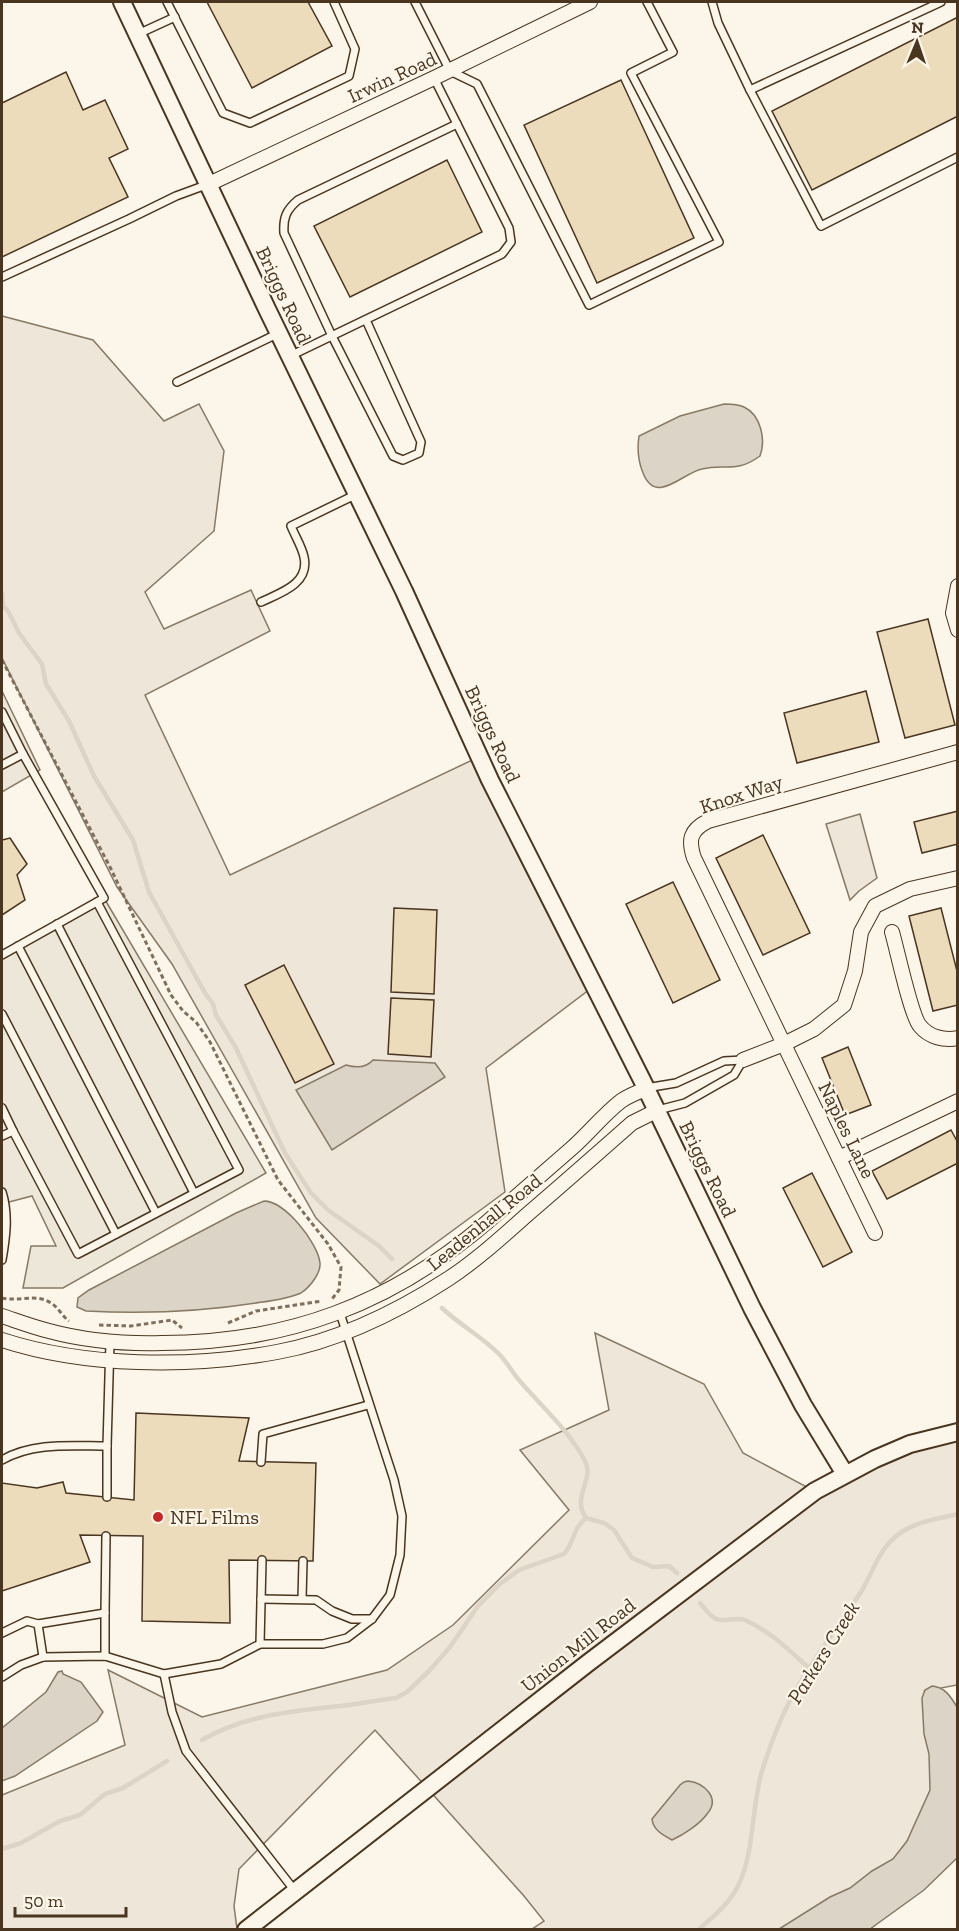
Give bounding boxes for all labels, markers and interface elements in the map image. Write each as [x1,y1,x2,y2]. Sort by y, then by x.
north arrow [887,12,947,72]
text: N [911,18,924,37]
street label: Irwin Road [344,46,440,108]
street label: Briggs Road [251,243,317,347]
street label: Briggs Road [460,682,526,786]
street label: Knox Way [697,769,786,819]
street label: Naples Lane [813,1078,881,1182]
street label: Briggs Road [674,1117,742,1221]
street label: Leadenhall Road [422,1168,546,1276]
place label: NFL Films [170,1505,259,1529]
marker: NFL Films [151,1510,165,1524]
street label: Union Mill Road [516,1593,640,1697]
water label: Parkers Creek [782,1596,864,1708]
scale bar [15,1880,126,1918]
text: 50 m [24,1890,64,1912]

